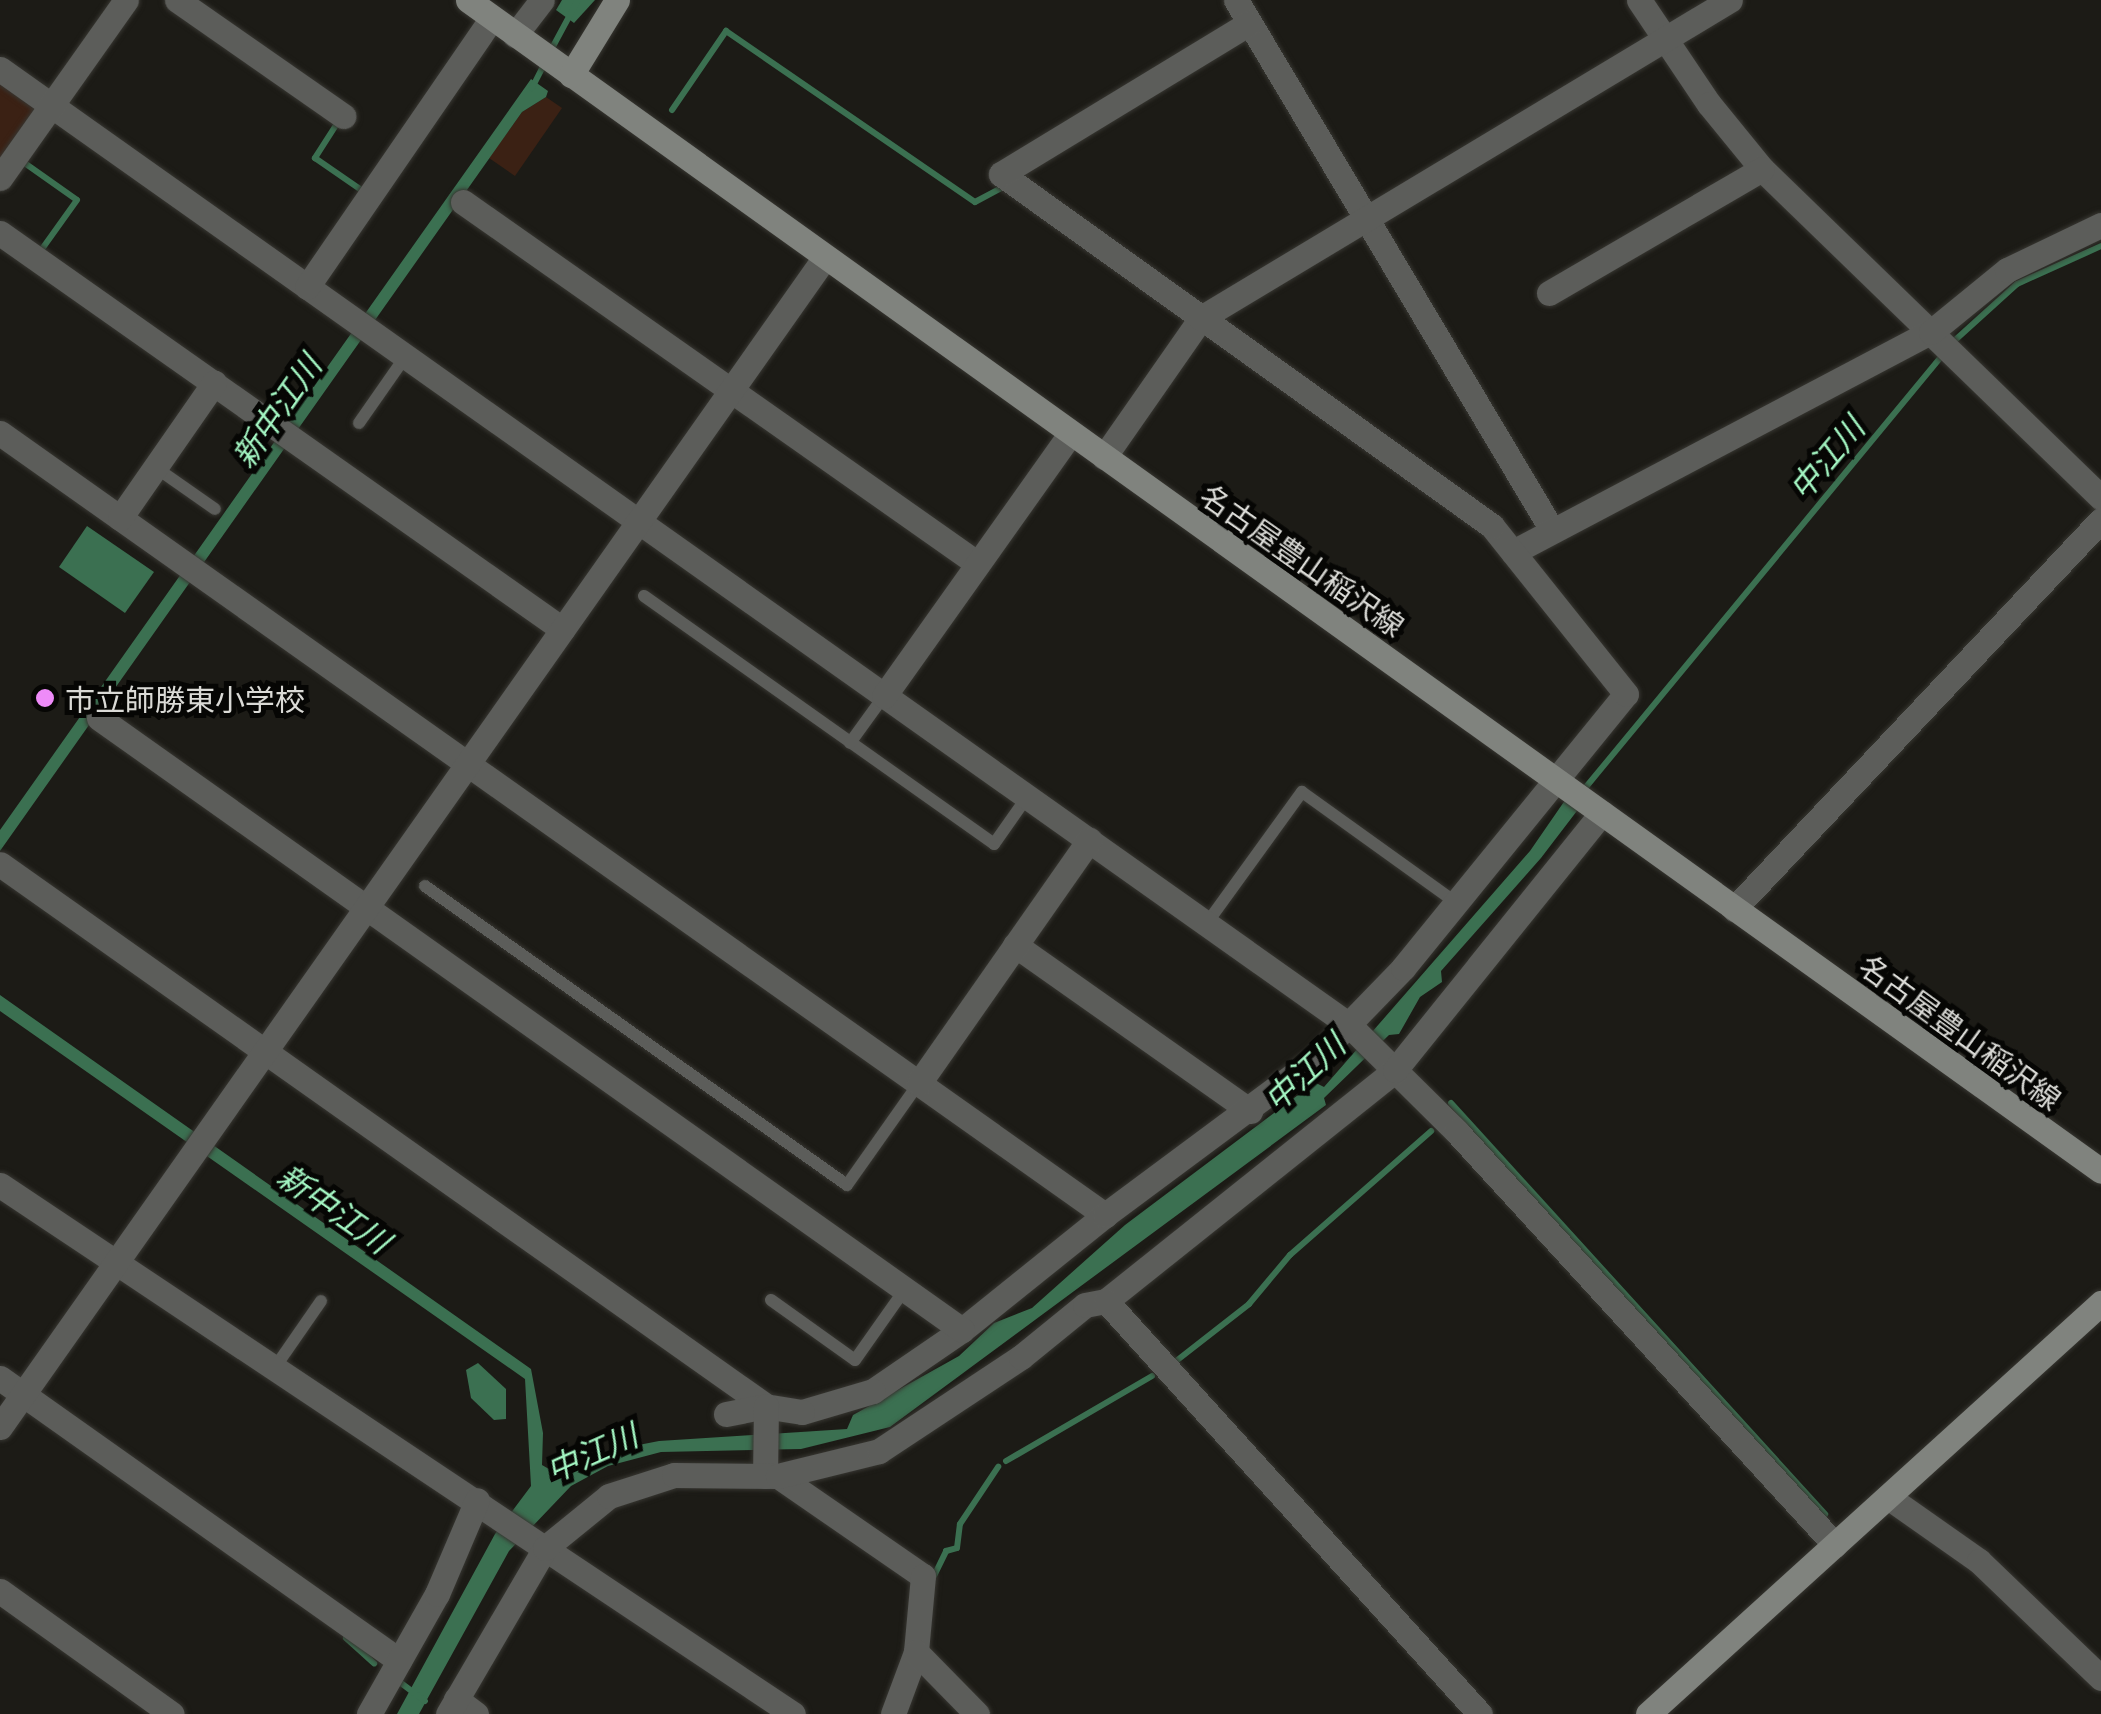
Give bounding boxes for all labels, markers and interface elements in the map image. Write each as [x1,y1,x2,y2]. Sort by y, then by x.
water label: 新中江川 [223,347,327,473]
water label: 中江川 [1779,408,1871,506]
street label: 名古屋豊山稲沢線 [1194,475,1412,643]
place label: 市立師勝東小学校 [65,680,305,716]
marker: 市立師勝東小学校 [34,687,56,709]
street label: 名古屋豊山稲沢線 [1853,946,2069,1116]
water label: 中江川 [1255,1024,1351,1118]
water label: 新中江川 [272,1155,398,1259]
water label: 中江川 [539,1414,643,1488]

